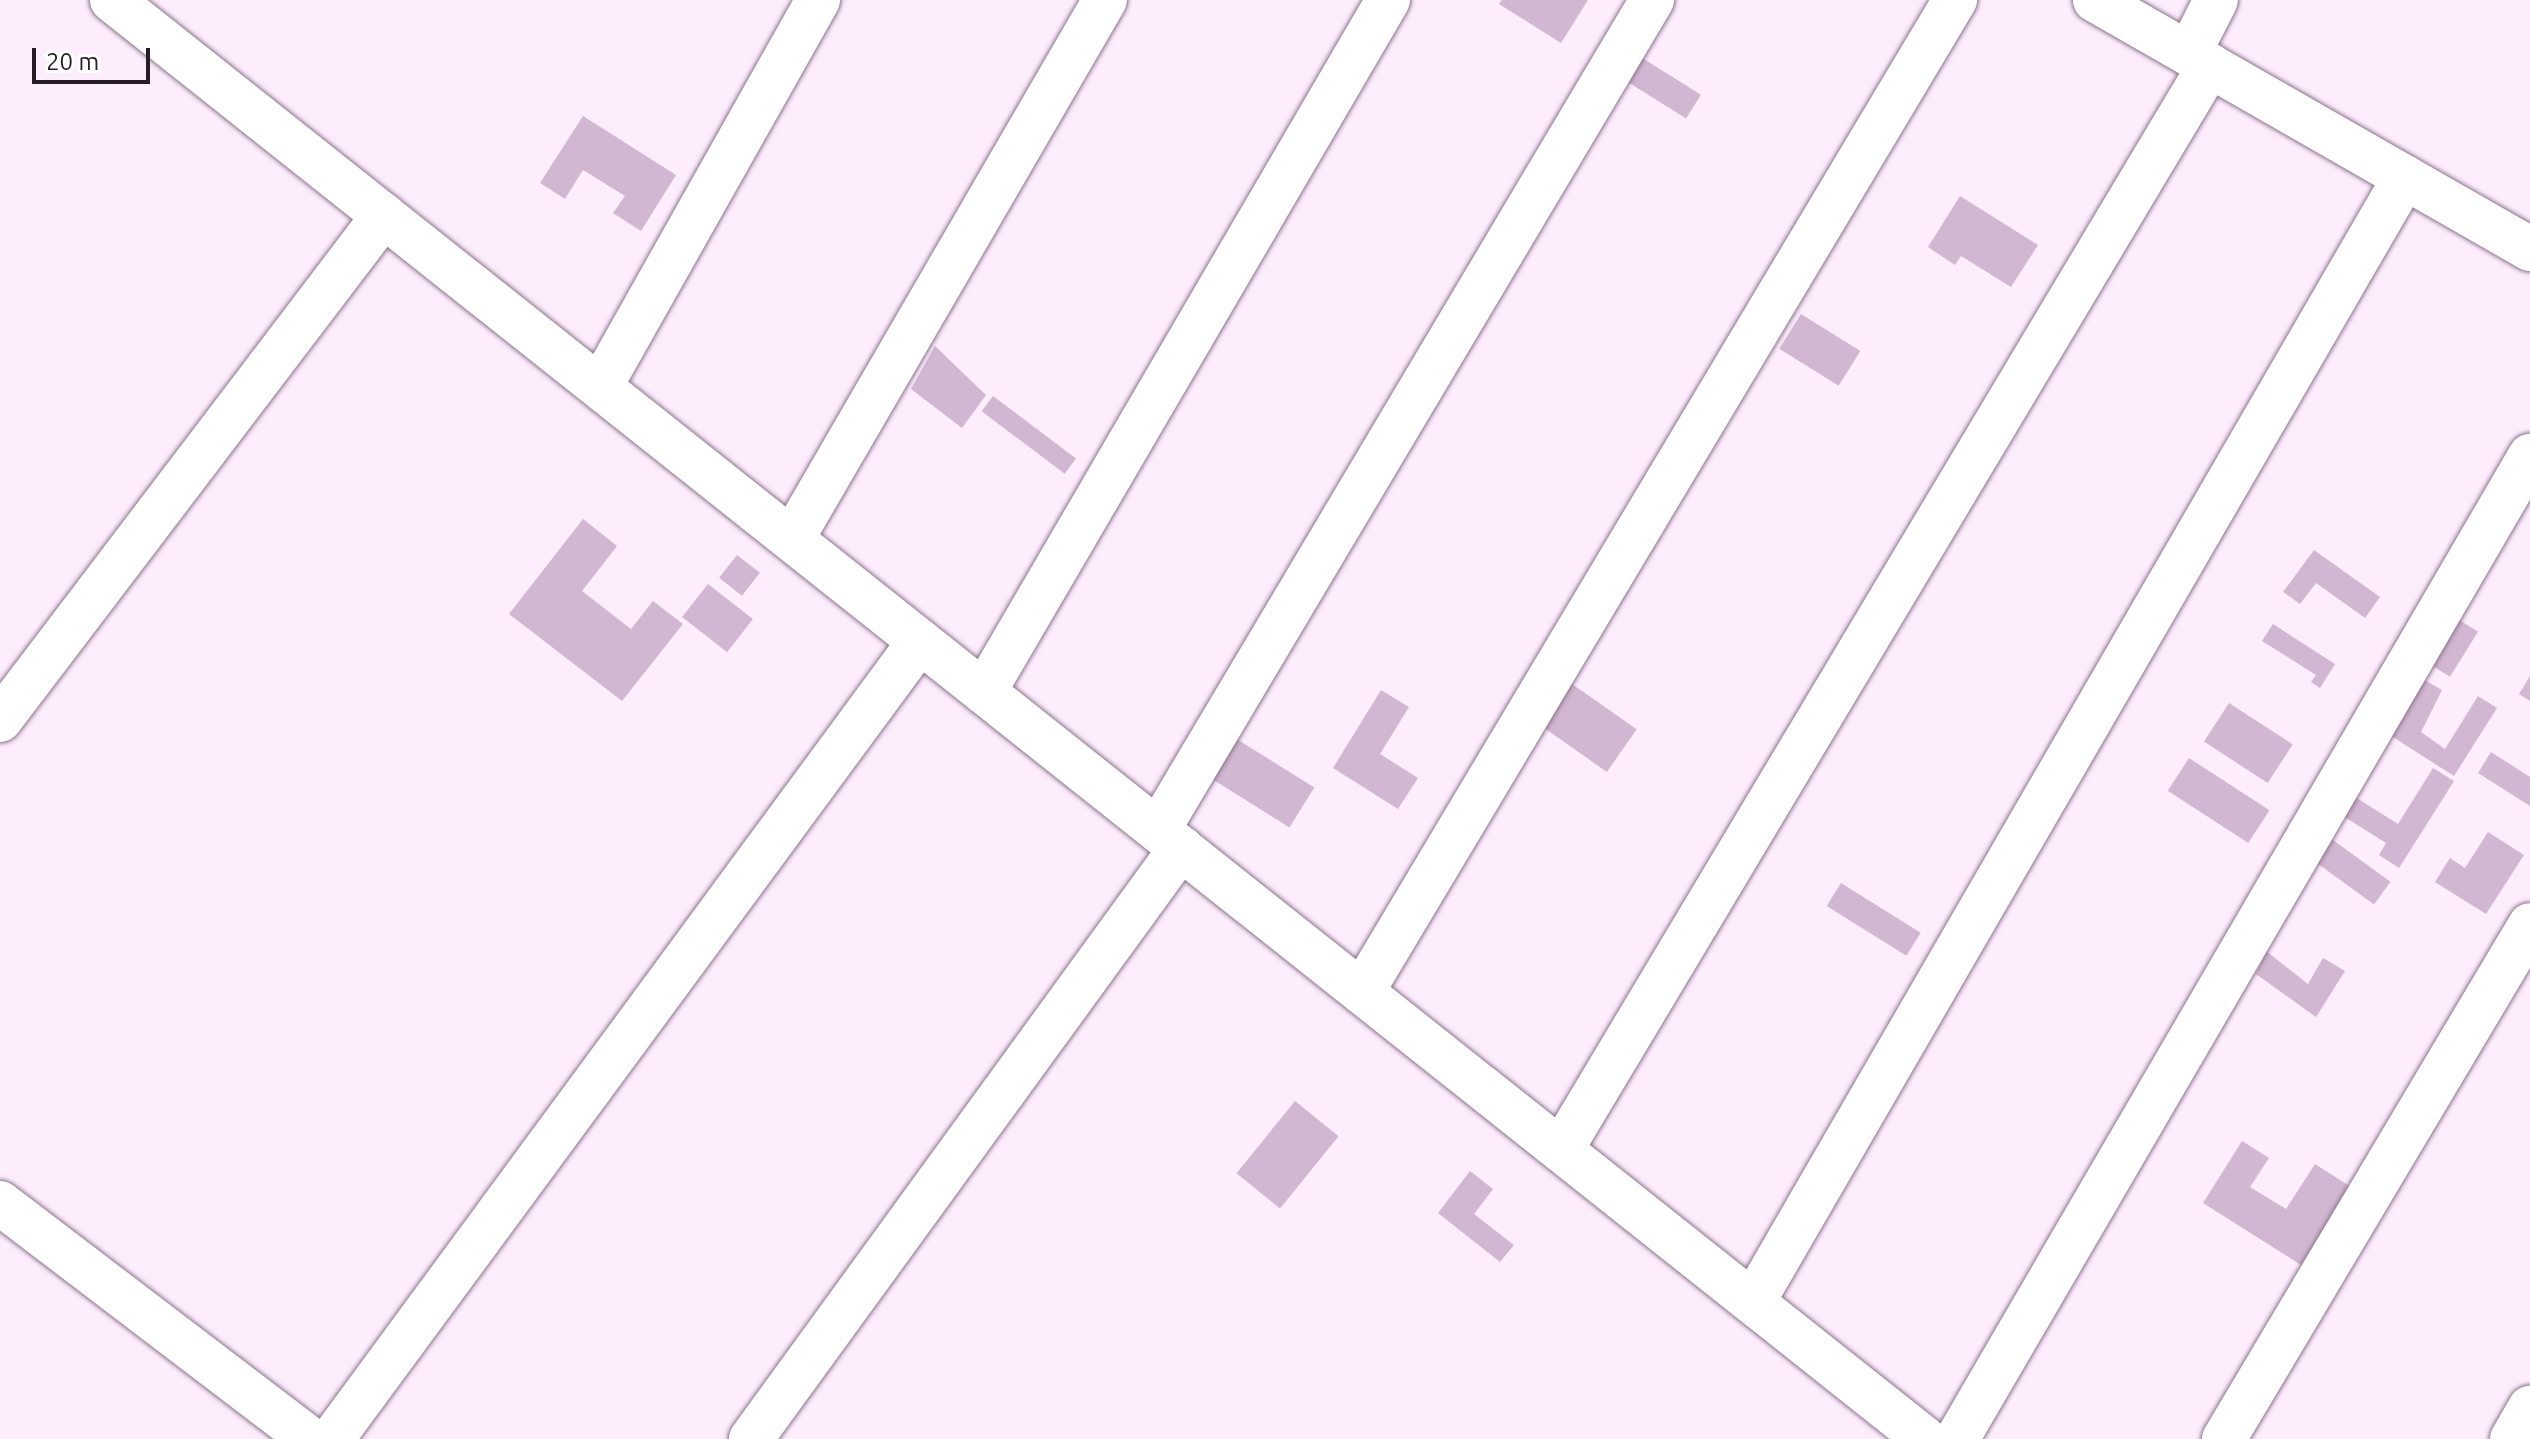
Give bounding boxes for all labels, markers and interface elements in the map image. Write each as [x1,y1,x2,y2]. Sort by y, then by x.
scale bar [36,32,154,82]
text: 20 m [46,48,99,75]

